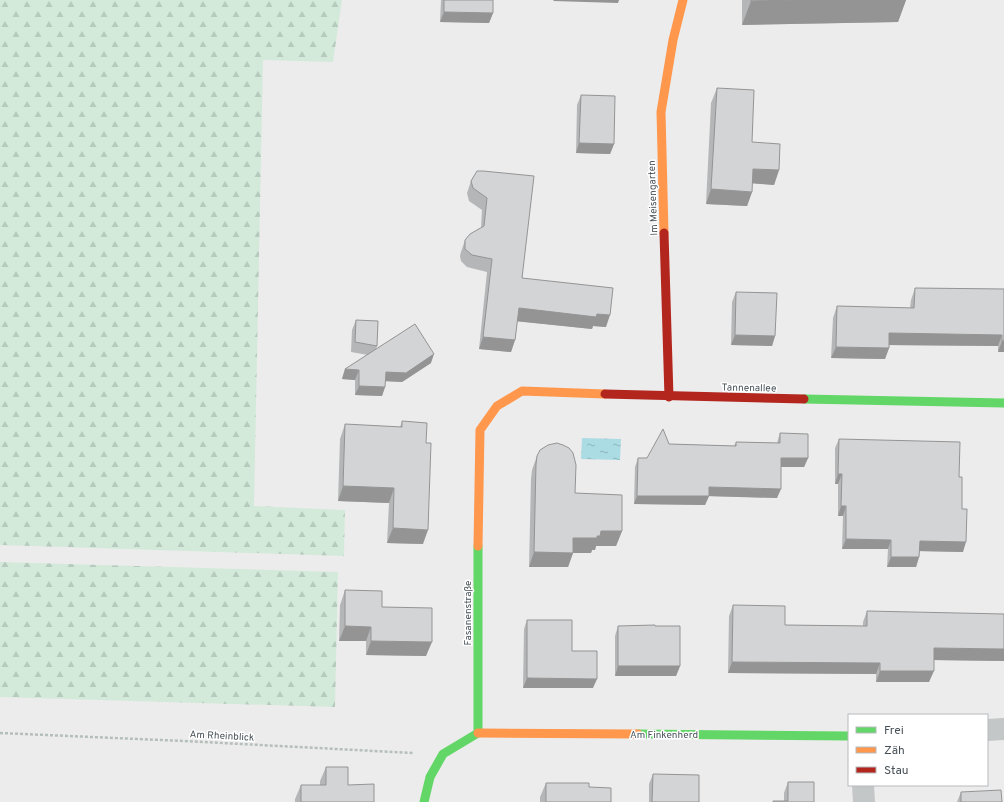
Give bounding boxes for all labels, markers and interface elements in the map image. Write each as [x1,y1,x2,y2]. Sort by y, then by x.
street label: Im Meisengarten [646,160,661,236]
street label: Tannenallee [722,382,776,395]
street label: Fasanenstraße [462,581,475,645]
legend [848,714,988,786]
text: Frei [884,723,904,739]
street label: Am Rheinblick [189,728,255,745]
street label: Am Finkenherd [630,729,698,742]
text: Zäh [884,743,905,759]
text: Stau [884,763,909,779]

